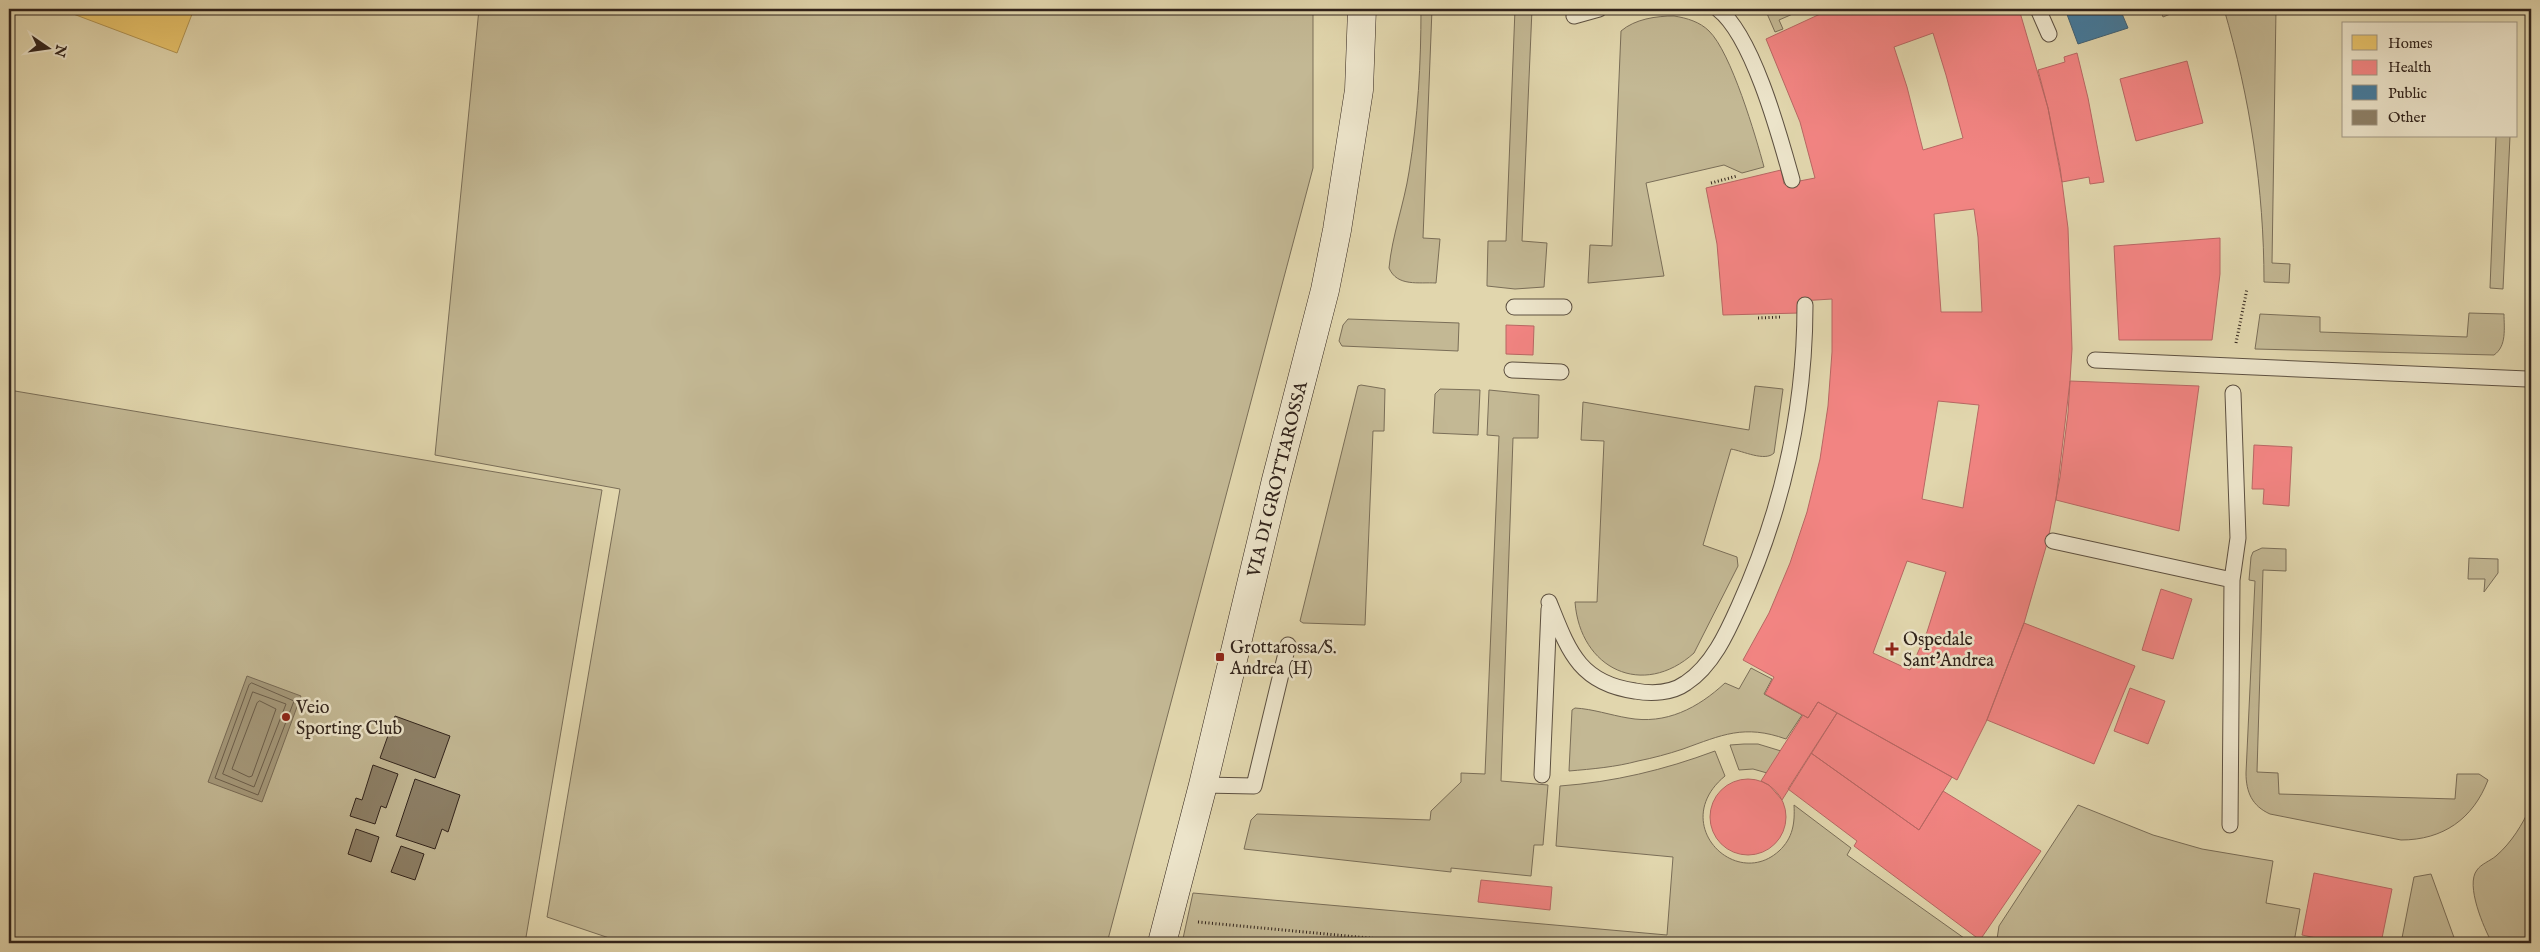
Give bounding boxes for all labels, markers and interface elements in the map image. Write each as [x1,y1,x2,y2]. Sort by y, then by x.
north arrow [22,22,72,72]
legend [2342,22,2518,138]
text: Homes [2388,34,2432,53]
text: N [50,42,70,59]
text: Health [2388,58,2431,77]
text: Public [2388,84,2427,103]
text: Other [2388,108,2426,127]
street label: VIA DI GROTTAROSSA [1243,378,1314,581]
place label: Ospedale Sant'Andrea [1903,629,1994,673]
place label: Grottarossa/S. Andrea (H) [1229,637,1337,681]
marker: Ospedale Sant'Andrea [1885,642,1899,656]
marker: Grottarossa/S. Andrea (H) [1214,651,1226,663]
place label: Veio Sporting Club [295,697,403,741]
marker: Veio Sporting Club [280,711,292,723]

